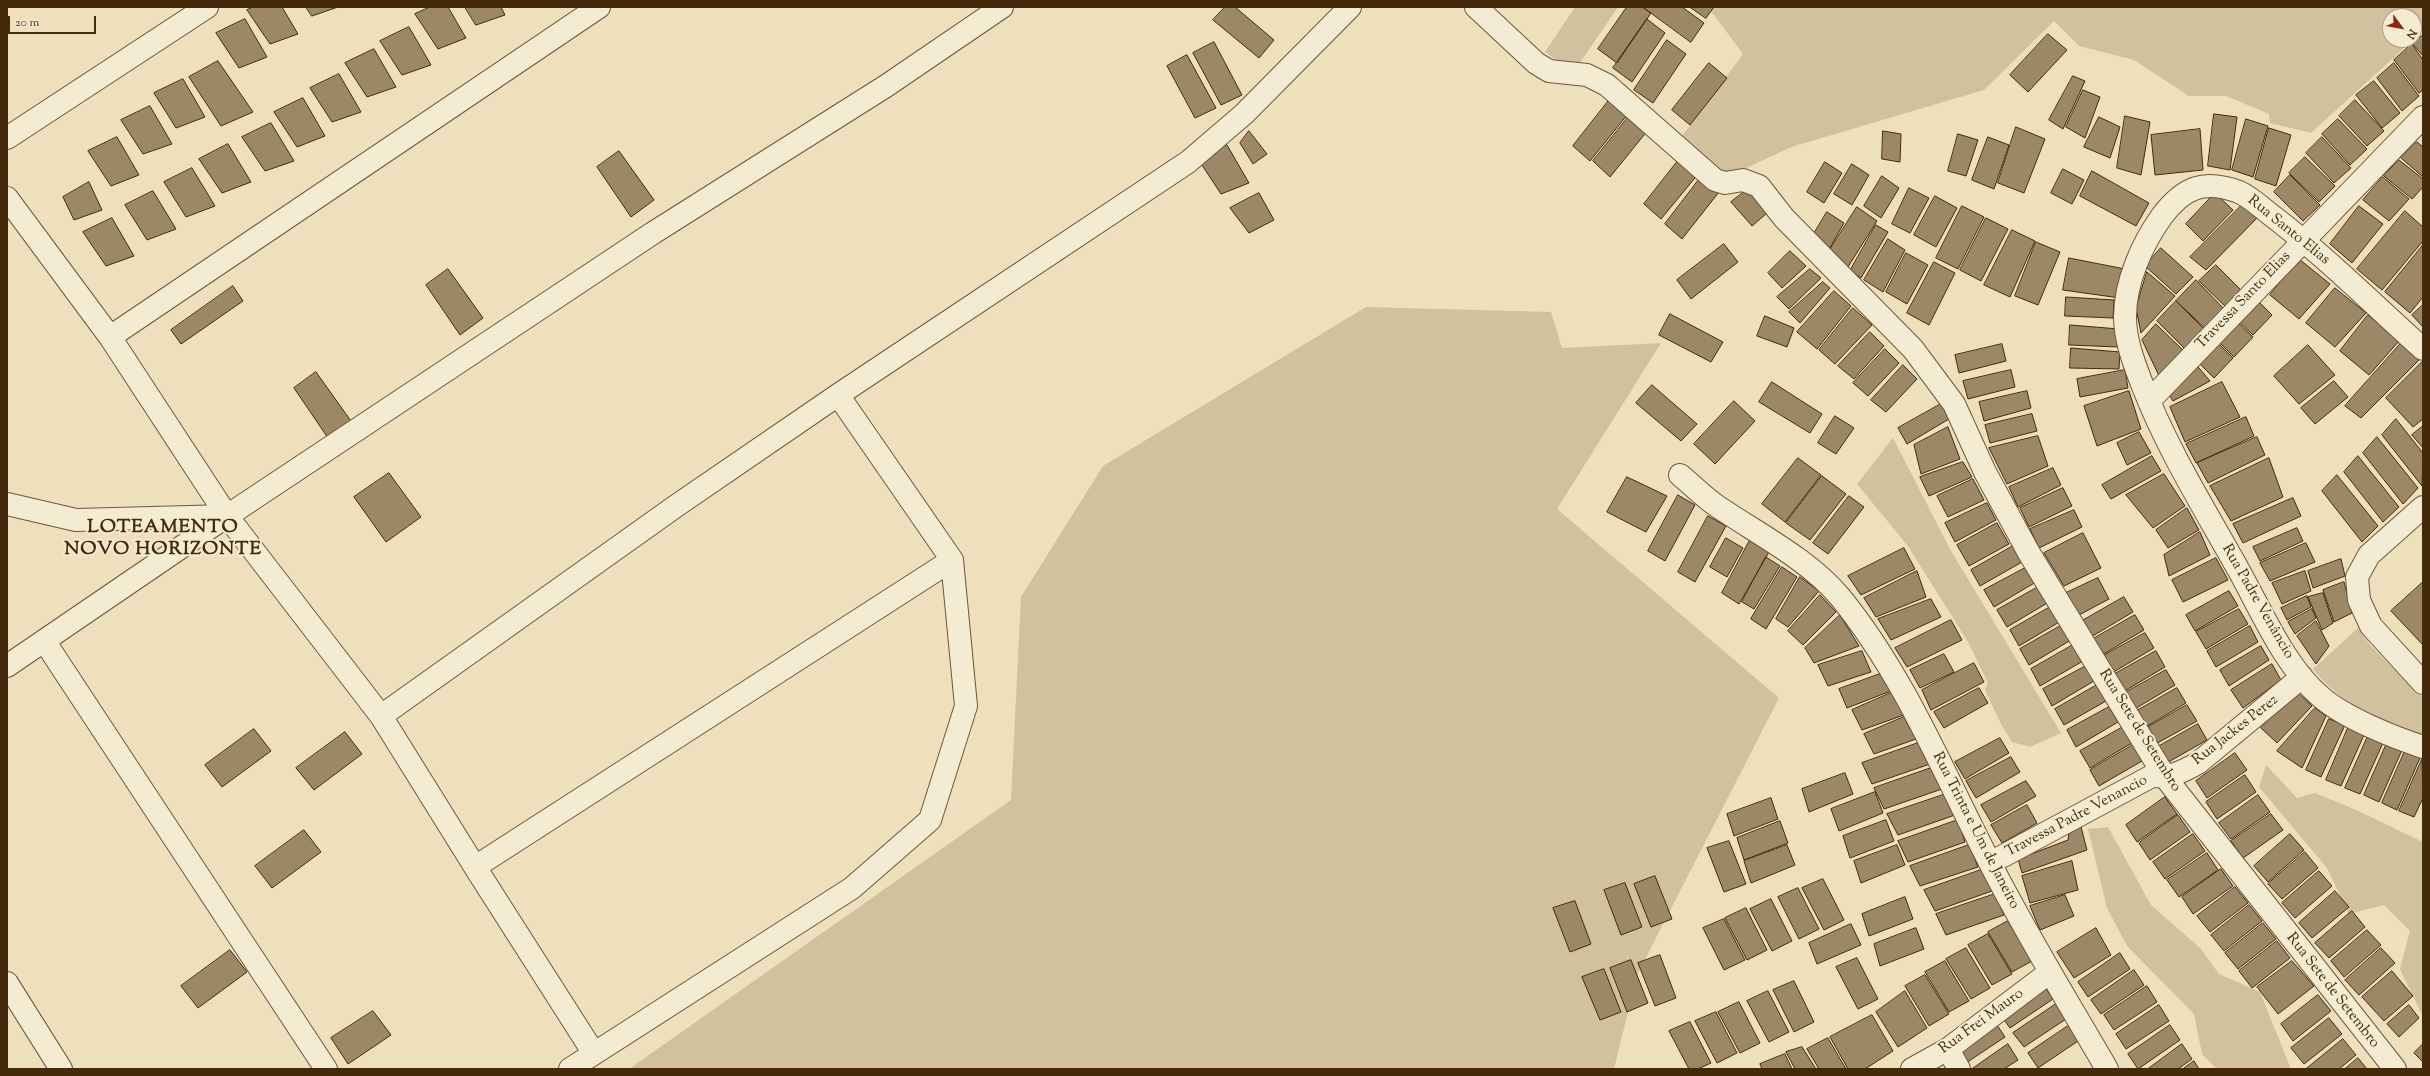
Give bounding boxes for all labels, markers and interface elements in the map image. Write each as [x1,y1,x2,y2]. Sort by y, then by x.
scale bar [10,8,98,34]
north arrow [2382,8,2422,48]
text: 20 m [15,14,39,32]
text: N [2402,26,2420,42]
street label: Rua Santo Elias [2243,192,2333,270]
street label: Travessa Santo Elias [2193,248,2295,354]
district label: LOTEAMENTO NOVO HORIZONTE [64,518,262,562]
street label: Rua Padre Venâncio [2217,541,2297,663]
street label: Rua Sete de Setembro [2094,666,2184,796]
street label: Rua Jackes Perez [2190,692,2282,770]
street label: Rua Trinta e Um de Janeiro [1928,750,2022,912]
street label: Travessa Padre Venancio [2003,772,2151,862]
street label: Rua Sete de Setembro [2281,930,2383,1052]
street label: Rua Frei Mauro [1936,985,2028,1059]

